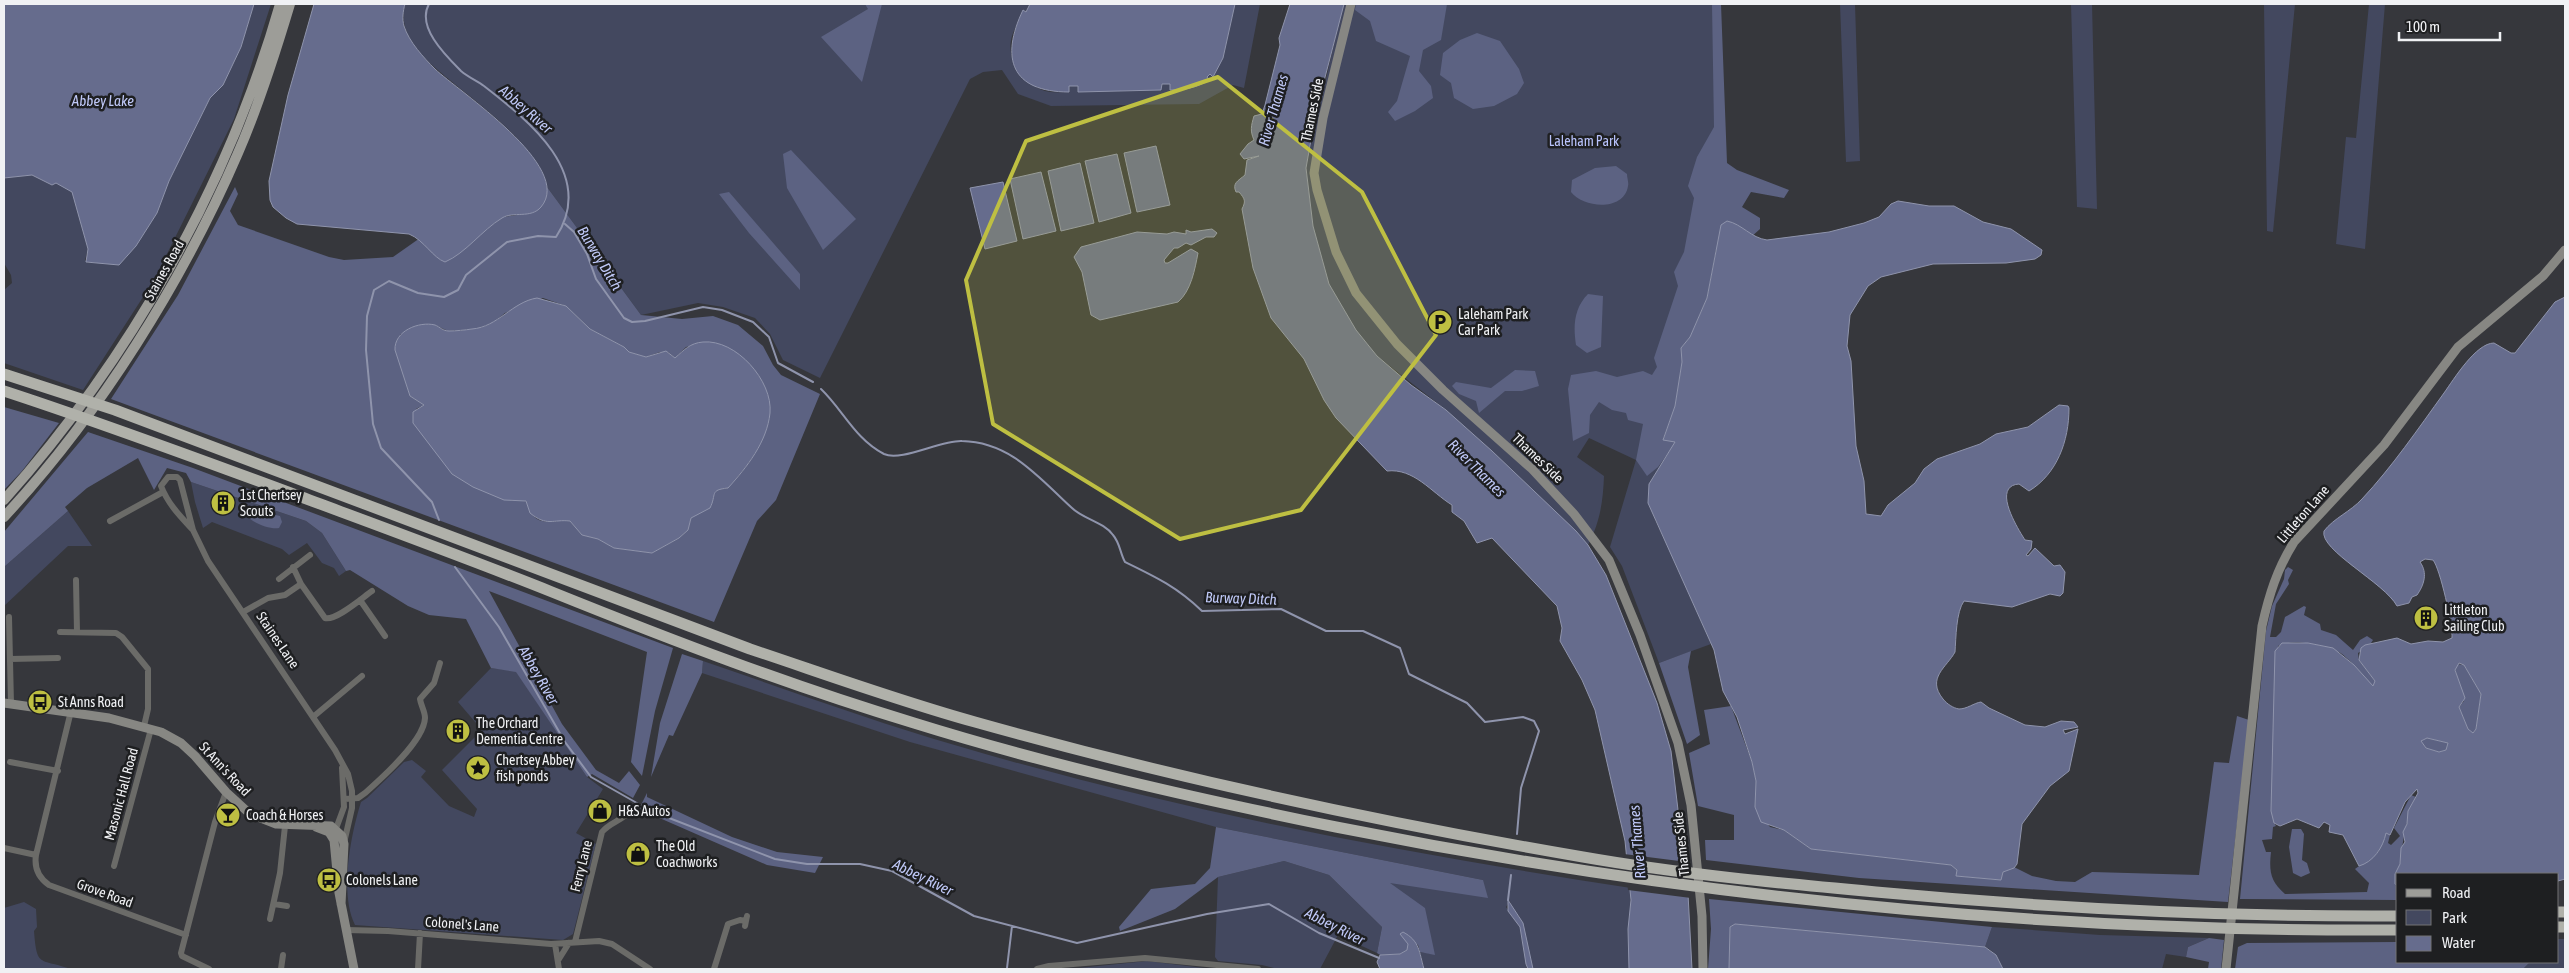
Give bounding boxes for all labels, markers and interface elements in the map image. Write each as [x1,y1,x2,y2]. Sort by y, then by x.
scale bar [2399,10,2500,42]
text: 100 m [2406,18,2440,35]
water label: River Thames [1255,72,1291,148]
street label: Thames Side [1297,77,1327,143]
water label: Abbey River [495,81,556,137]
water label: Abbey Lake [71,92,134,109]
park label: Laleham Park [1549,133,1619,149]
water label: Burway Ditch [574,223,626,293]
street label: Staines Road [141,237,187,303]
place label: Laleham Park Car Park [1458,306,1529,338]
parking icon: Laleham Park Car Park [1427,309,1453,335]
street label: Thames Side [1509,430,1567,486]
water label: River Thames [1445,436,1509,500]
street label: Littleton Lane [2274,482,2332,546]
place label: 1st Chertsey Scouts [240,487,302,519]
building icon: 1st Chertsey Scouts [210,490,236,516]
water label: Burway Ditch [1205,588,1277,608]
place label: Littleton Sailing Club [2444,602,2505,634]
building icon: Littleton Sailing Club [2413,605,2439,631]
street label: Staines Lane [253,609,303,671]
water label: Abbey River [515,642,563,708]
bus stop icon: St Anns Road [27,689,53,715]
place label: St Anns Road [58,694,124,710]
place label: The Orchard Dementia Centre [476,715,563,747]
building icon: The Orchard Dementia Centre [445,718,471,744]
street label: St Ann's Road [196,739,254,799]
street label: Masonic Hall Road [101,746,141,842]
place label: Chertsey Abbey fish ponds [496,752,575,784]
place icon: Chertsey Abbey fish ponds [465,755,491,781]
shop icon: H&S Autos [587,798,613,824]
bar icon: Coach & Horses [215,802,241,828]
place label: H&S Autos [618,803,670,819]
water label: River Thames [1625,805,1649,879]
place label: Coach & Horses [246,807,324,823]
street label: Thames Side [1670,811,1692,877]
street label: Ferry Lane [567,838,595,894]
place label: The Old Coachworks [656,838,717,870]
shop icon: The Old Coachworks [625,841,651,867]
water label: Abbey River [889,855,956,899]
bus stop icon: Colonels Lane [316,867,342,893]
place label: Colonels Lane [346,872,418,888]
legend [2396,873,2559,963]
street label: Grove Road [75,875,135,911]
text: Road [2442,884,2471,901]
water label: Abbey River [1301,903,1368,949]
text: Park [2442,909,2467,926]
street label: Colonel's Lane [424,913,500,935]
text: Water [2442,934,2475,951]

